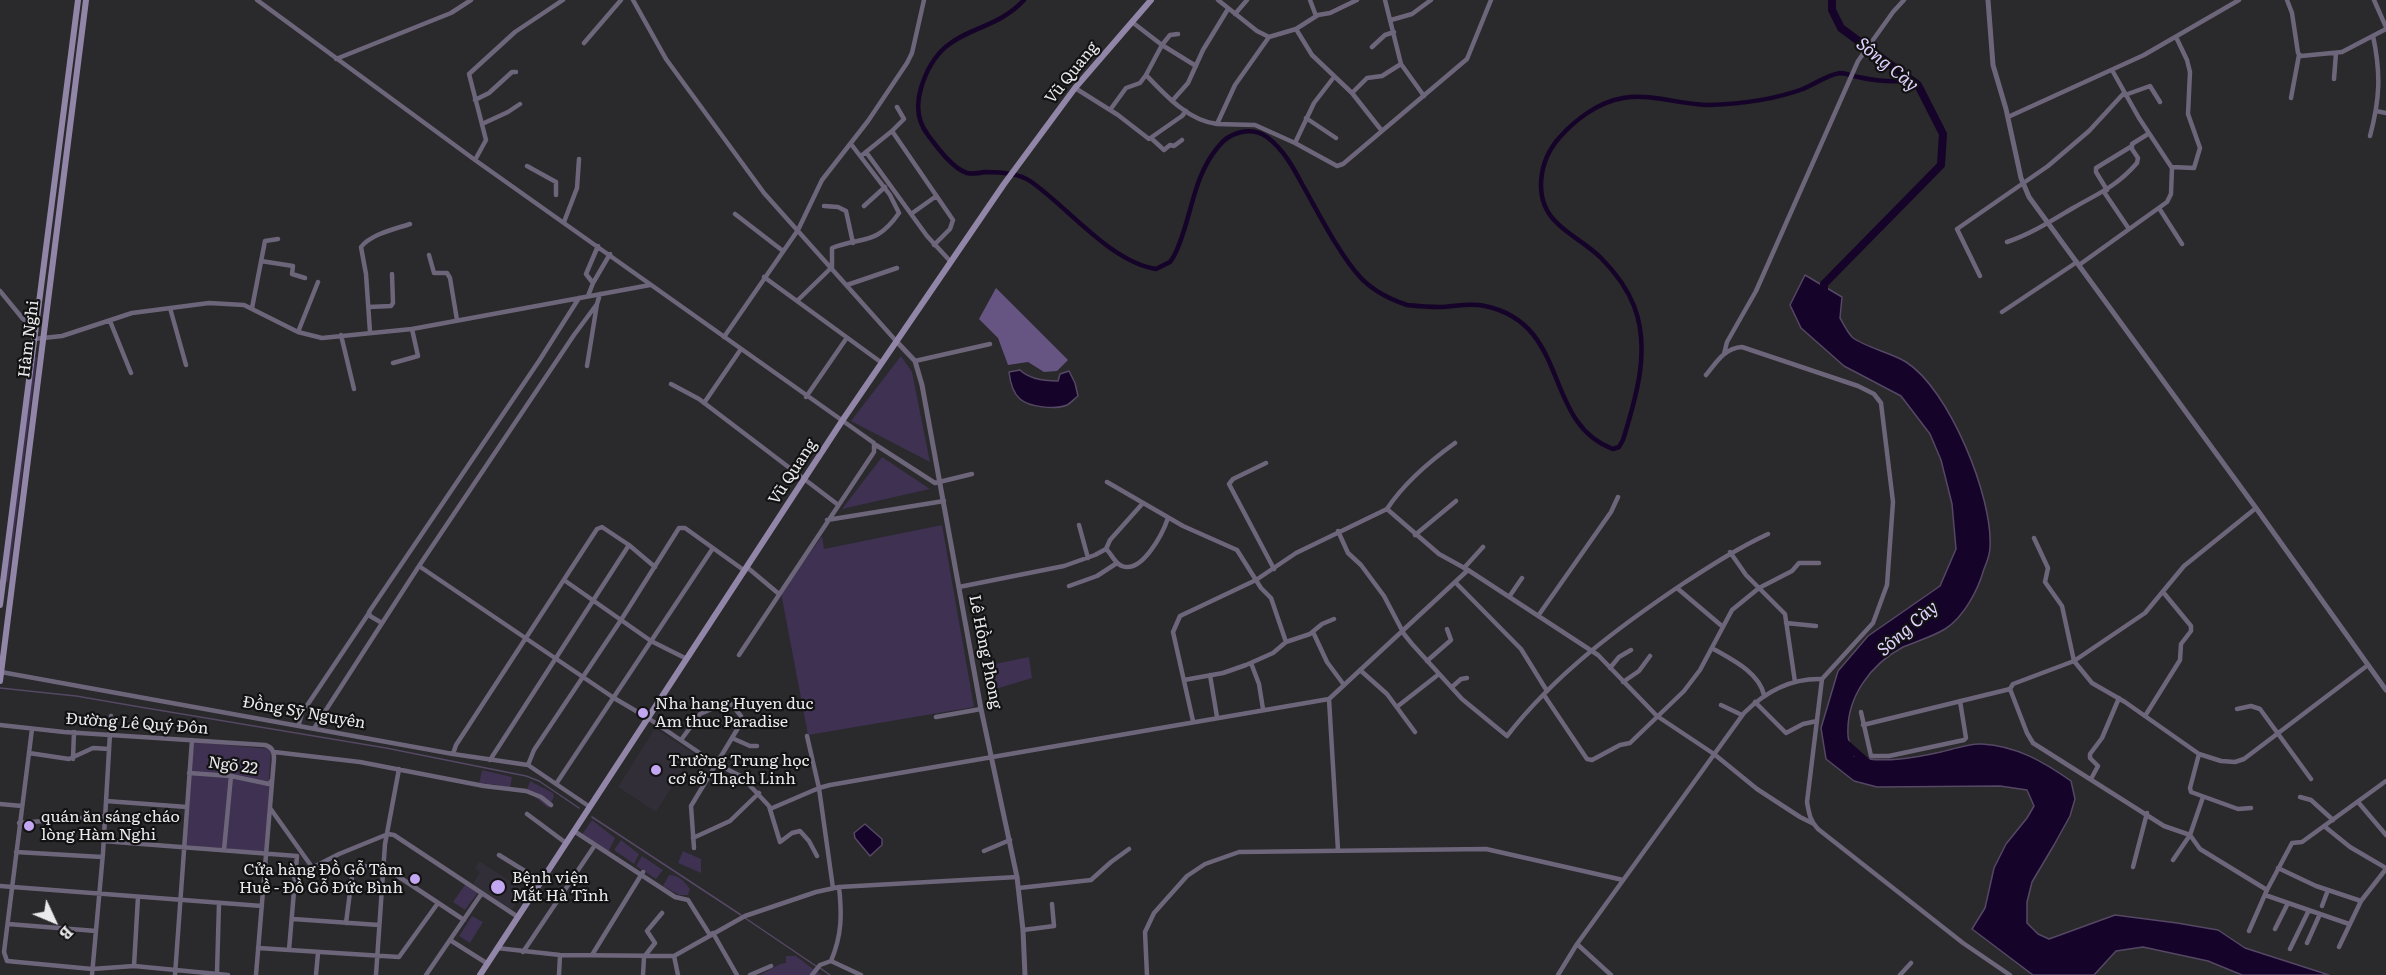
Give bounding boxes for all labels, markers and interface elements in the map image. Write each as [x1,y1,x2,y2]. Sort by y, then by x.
water label: Sông Cày [1852,33,1922,97]
street label: Vũ Quang [1041,38,1103,108]
street label: Hàm Nghi [15,299,43,379]
street label: Vũ Quang [765,436,821,508]
street label: Lê Hồng Phong [965,593,1005,711]
water label: Sông Cày [1873,597,1943,661]
street label: Đồng Sỹ Nguyên [241,693,367,733]
place label: Nha hang Huyen duc Am thuc Paradise [655,694,814,732]
marker: Nha hang Huyen duc Am thuc Paradise [636,706,650,720]
street label: Đường Lê Quý Đôn [65,709,209,739]
place label: Trường Trung học cơ sở Thạch Linh [668,751,810,789]
street label: Ngõ 22 [207,753,259,779]
marker: Trường Trung học cơ sở Thạch Linh [649,763,663,777]
place label: quán ăn sáng cháo lòng Hàm Nghi [41,807,180,845]
marker: quán ăn sáng cháo lòng Hàm Nghi [22,819,36,833]
place label: Cửa hàng Đồ Gỗ Tâm Huề - Đồ Gỗ Đức Bình [239,860,403,898]
place label: Bệnh viện Mắt Hà Tĩnh [512,868,609,906]
marker: Cửa hàng Đồ Gỗ Tâm Huề - Đồ Gỗ Đức Bình [408,872,422,886]
marker: Bệnh viện Mắt Hà Tĩnh [489,878,507,896]
north arrow [24,891,84,951]
text: B [54,921,79,946]

